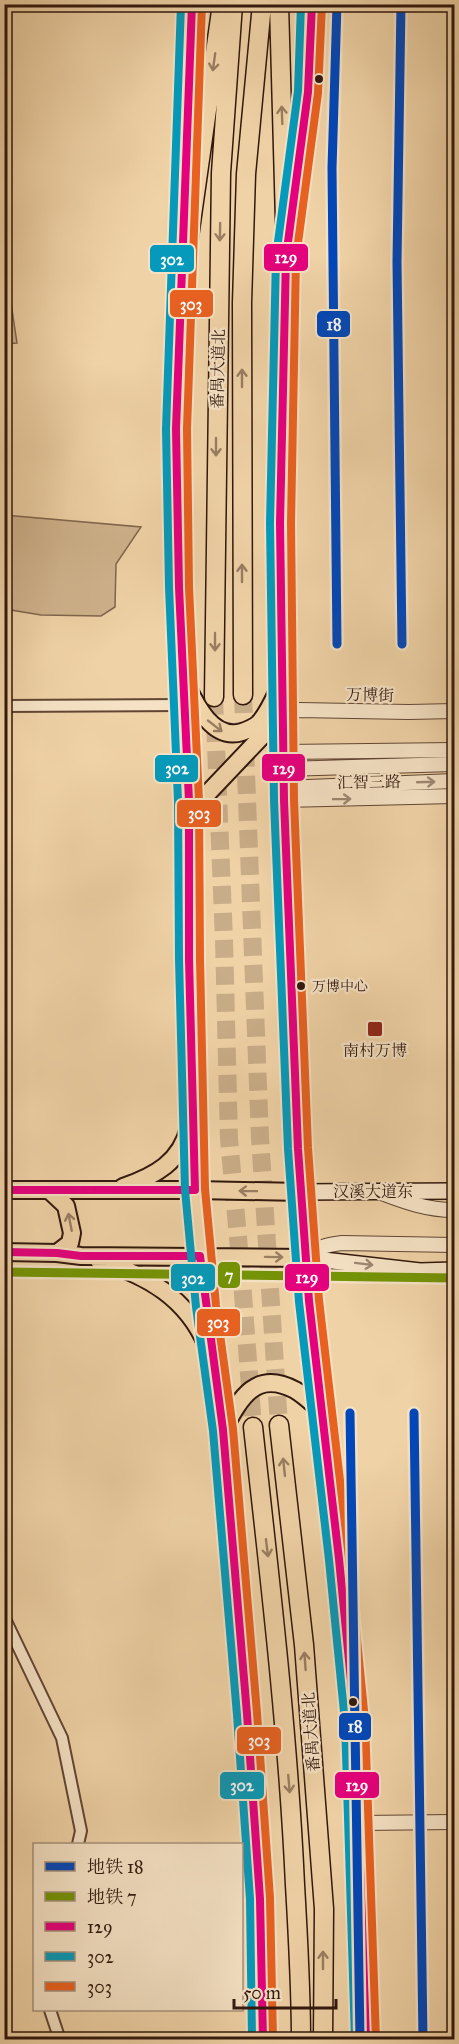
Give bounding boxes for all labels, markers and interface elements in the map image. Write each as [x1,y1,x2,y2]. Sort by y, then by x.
one-way arrow [208,52,219,72]
unlabelled marker [313,73,325,85]
one-way arrow [276,105,288,125]
one-way arrow [214,221,226,241]
line badge: 129 [263,243,309,272]
line badge: 302 [149,244,195,273]
text: 129 [275,248,297,268]
text: 302 [160,250,185,270]
line badge: 303 [169,289,214,318]
text: 303 [180,295,202,315]
line badge: 18 [316,310,351,338]
text: 18 [327,315,341,334]
street label: 番禺大道北 [208,329,228,409]
one-way arrow [236,369,248,389]
one-way arrow [210,437,222,457]
one-way arrow [236,564,248,584]
one-way arrow [209,632,221,652]
street label: 万博街 [346,685,394,705]
one-way arrow [207,719,223,732]
line badge: 129 [261,753,306,782]
line badge: 302 [154,754,199,783]
text: 302 [165,759,190,779]
text: 129 [273,759,295,779]
street label: 汇智三路 [337,772,401,792]
one-way arrow [416,777,435,788]
one-way arrow [331,793,351,804]
line badge: 303 [176,799,222,828]
text: 303 [188,804,210,824]
place label: 万博中心 [312,978,368,995]
marker: 万博中心 [295,980,307,992]
marker: 南村万博 [366,1020,384,1038]
place label: 南村万博 [343,1041,407,1060]
street label: 汉溪大道东 [333,1182,413,1201]
one-way arrow [239,1185,259,1196]
one-way arrow [64,1212,75,1232]
one-way arrow [263,1251,283,1263]
one-way arrow [353,1259,373,1270]
line badge: 7 [217,1261,241,1289]
line badge: 302 [170,1263,216,1292]
line badge: 129 [284,1263,330,1292]
text: 7 [225,1266,234,1285]
text: 129 [296,1268,318,1288]
text: 302 [181,1269,206,1289]
line badge: 303 [196,1308,241,1337]
text: 303 [207,1313,229,1333]
one-way arrow [278,1457,289,1477]
one-way arrow [261,1537,272,1557]
one-way arrow [299,1651,310,1671]
street label: 番禺大道北 [299,1691,323,1773]
unlabelled marker [347,1696,359,1708]
line badge: 18 [338,1712,372,1741]
text: 18 [348,1717,362,1736]
line badge: 303 [236,1726,282,1755]
text: 303 [248,1731,270,1751]
line badge: 302 [219,1771,265,1800]
line badge: 129 [334,1771,380,1799]
one-way arrow [284,1773,295,1793]
text: 302 [230,1776,255,1796]
text: 129 [346,1776,368,1796]
legend [33,1843,243,2011]
text: 地铁 18 [87,1856,144,1878]
text: 地铁 7 [87,1886,136,1908]
text: 129 [87,1916,113,1938]
text: 302 [87,1946,114,1968]
one-way arrow [318,1951,329,1971]
scale bar [234,1972,336,2010]
text: 303 [87,1976,112,1998]
text: 50 m [243,1982,281,2004]

